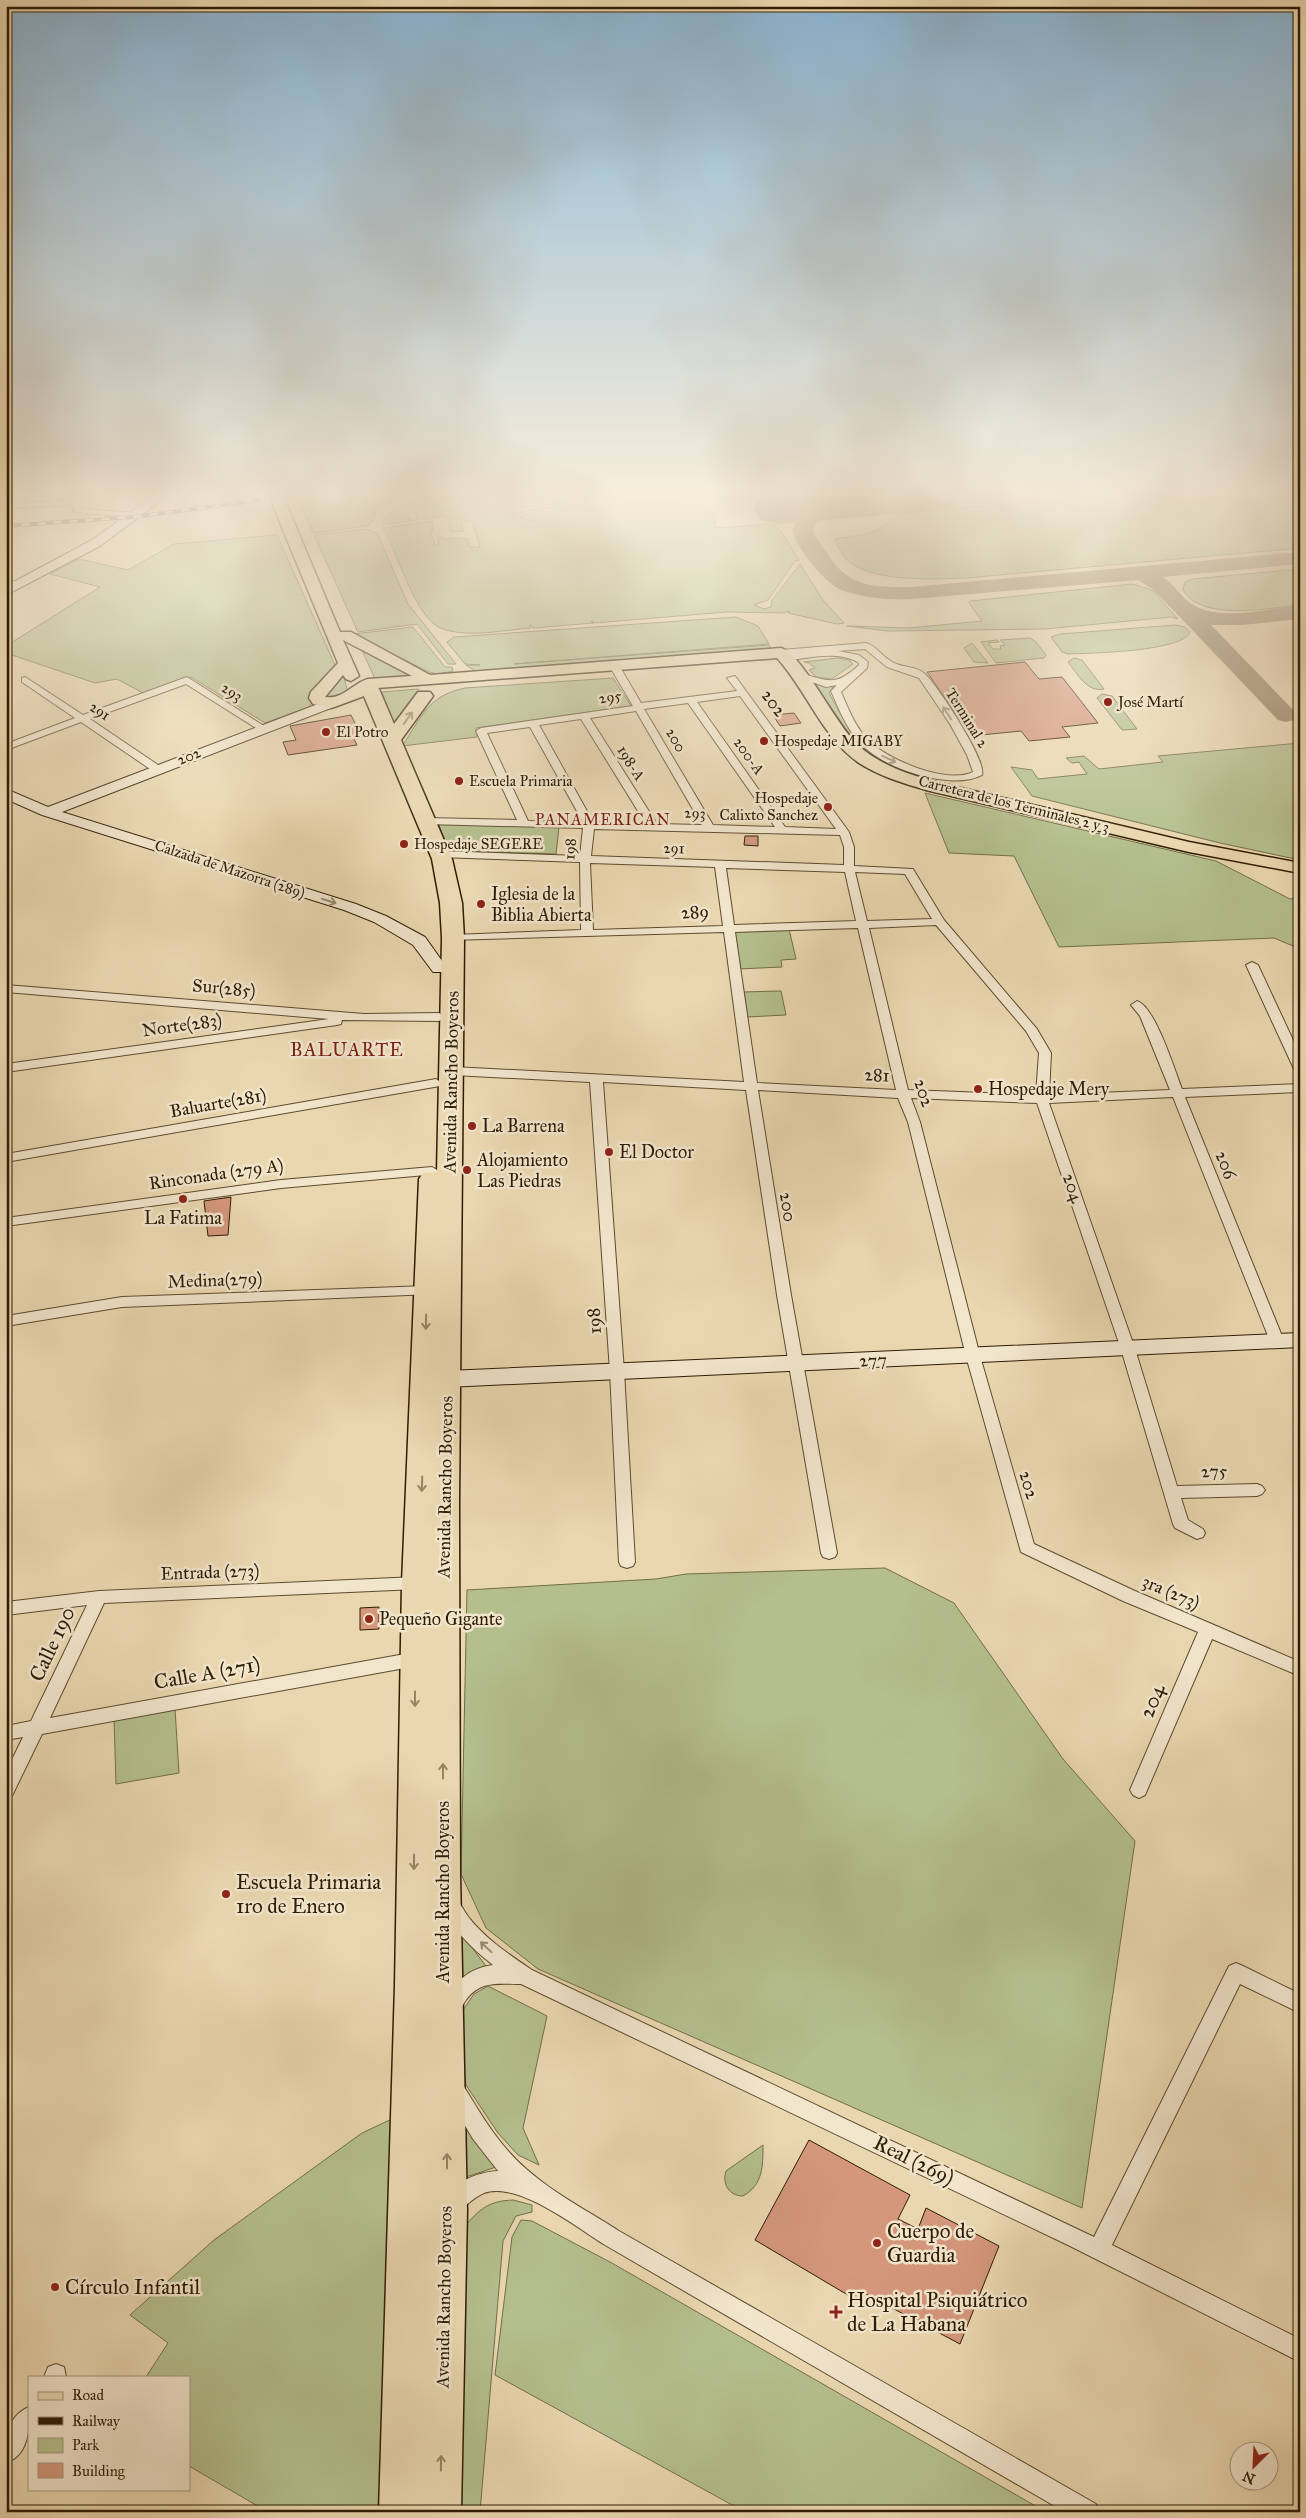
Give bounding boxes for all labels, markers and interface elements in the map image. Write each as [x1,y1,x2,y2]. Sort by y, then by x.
street label: 293 [218,679,246,705]
street label: 202 [757,685,791,721]
street label: Terminal 2 [942,685,993,752]
street label: 295 [598,687,622,707]
place label: José Martí [1116,693,1184,712]
marker: José Martí [1102,696,1114,708]
street label: 291 [86,698,114,724]
one-way arrow [942,706,952,720]
one-way arrow [403,711,413,725]
place label: El Potro [336,723,389,741]
street label: 200 [662,725,690,755]
marker: El Potro [320,726,332,738]
place label: Hospedaje MIGABY [774,732,903,750]
street label: 200-A [730,734,768,778]
marker: Hospedaje MIGABY [758,735,770,747]
street label: 198-A [613,742,649,784]
street label: 202 [175,743,204,769]
one-way arrow [881,755,896,765]
place label: Escuela Primaria [469,772,573,790]
street label: Carretera de los Terminales 2 y 3 [917,772,1111,836]
marker: Escuela Primaria [453,775,465,787]
place label: Hospedaje Calixto Sanchez [719,789,818,824]
marker: Hospedaje Calixto Sanchez [822,801,834,813]
street label: 293 [684,804,706,822]
district label: PANAMERICAN [535,810,671,829]
place label: Hospedaje SEGERE [414,835,543,853]
street label: Calzada de Mazorra (289) [152,836,307,903]
street label: 198 [560,837,580,861]
marker: Hospedaje SEGERE [398,838,410,850]
street label: 291 [663,839,685,857]
place label: Iglesia de la Biblia Abierta [491,883,592,926]
one-way arrow [321,897,336,906]
marker: Iglesia de la Biblia Abierta [475,898,487,910]
street label: 289 [681,901,709,923]
street label: Sur(285) [191,974,257,1003]
street label: Avenida Rancho Boyeros [438,991,464,1174]
street label: Norte(283) [141,1009,223,1042]
district label: BALUARTE [290,1038,404,1061]
street label: 281 [864,1063,890,1087]
street label: 202 [909,1076,939,1110]
place label: Hospedaje Mery [988,1078,1110,1100]
marker: Hospedaje Mery [972,1083,984,1095]
street label: Baluarte(281) [168,1084,268,1123]
place label: La Barrena [482,1115,565,1137]
marker: La Barrena [466,1120,478,1132]
place label: El Doctor [619,1141,694,1163]
marker: El Doctor [603,1146,615,1158]
street label: 206 [1210,1148,1242,1183]
place label: Alojamiento Las Piedras [476,1149,568,1192]
street label: Rinconada (279 A) [147,1154,285,1195]
marker: Alojamiento Las Piedras [461,1164,473,1176]
street label: 204 [1058,1171,1088,1206]
street label: 200 [775,1191,801,1223]
marker: La Fatima [177,1193,189,1205]
place label: La Fatima [144,1207,222,1229]
street label: Medina(279) [167,1267,263,1294]
street label: 198 [582,1307,606,1335]
one-way arrow [421,1314,431,1330]
street label: 277 [859,1349,887,1371]
street label: Avenida Rancho Boyeros [432,1396,458,1579]
street label: 275 [1201,1460,1228,1482]
street label: 202 [1015,1468,1043,1502]
one-way arrow [417,1476,426,1492]
street label: Entrada (273) [160,1559,260,1586]
street label: 3ra (273) [1138,1570,1203,1615]
street label: Calle 190 [23,1603,81,1685]
place label: Pequeño Gigante [379,1608,503,1631]
marker: Pequeño Gigante [363,1613,375,1625]
street label: Calle A (271) [152,1651,262,1695]
street label: 204 [1133,1679,1171,1722]
one-way arrow [410,1691,420,1707]
one-way arrow [438,1763,448,1779]
street label: Avenida Rancho Boyeros [432,1801,454,1984]
one-way arrow [409,1854,419,1870]
place label: Escuela Primaria 1ro de Enero [236,1869,381,1919]
marker: Escuela Primaria 1ro de Enero [220,1888,232,1900]
one-way arrow [479,1941,492,1953]
street label: Real (269) [869,2129,959,2191]
one-way arrow [442,2153,452,2169]
street label: Avenida Rancho Boyeros [431,2206,457,2389]
place label: Cuerpo de Guardia [887,2218,974,2268]
marker: Cuerpo de Guardia [871,2237,883,2249]
place label: Círculo Infantil [65,2274,201,2300]
marker: Círculo Infantil [49,2281,61,2293]
place label: Hospital Psiquiátrico de La Habana [847,2287,1028,2337]
marker: Hospital Psiquiátrico de La Habana [829,2305,843,2319]
legend [28,2376,190,2490]
text: Road [72,2386,104,2404]
text: Railway [72,2412,121,2430]
text: Park [72,2436,99,2454]
north arrow [1228,2440,1278,2490]
one-way arrow [436,2455,445,2471]
text: Building [72,2462,126,2480]
text: N [1240,2467,1258,2488]

